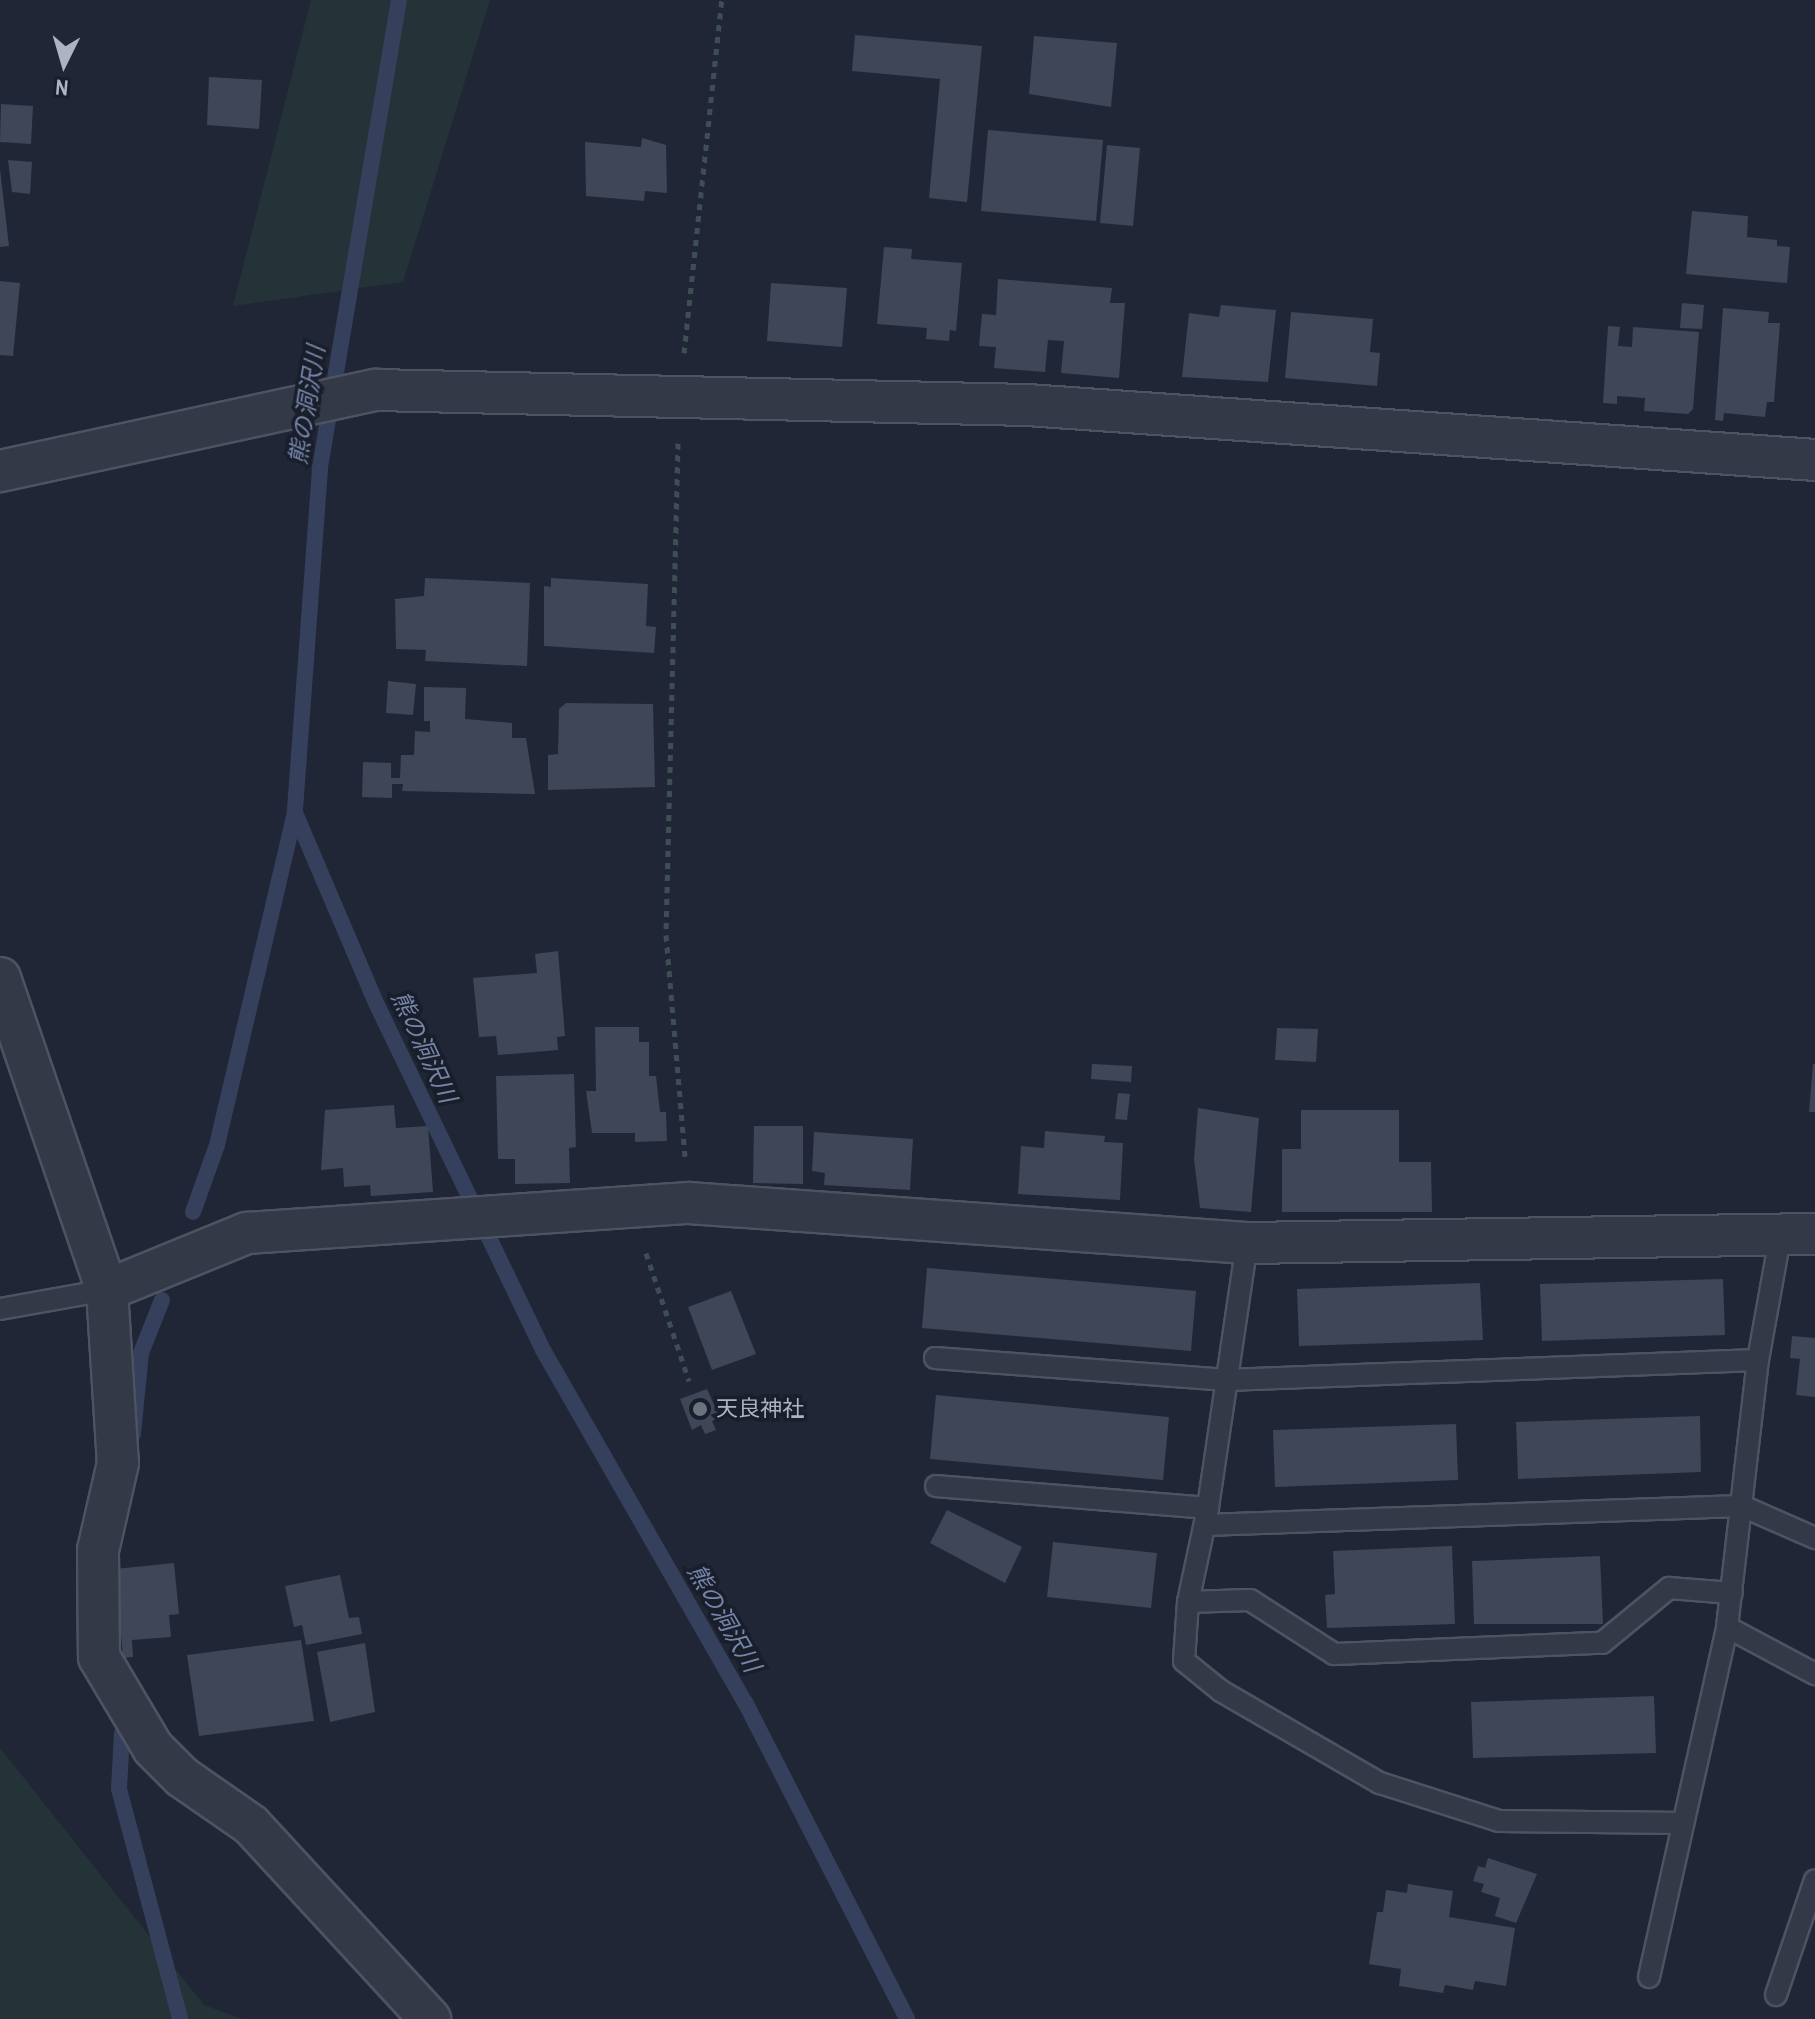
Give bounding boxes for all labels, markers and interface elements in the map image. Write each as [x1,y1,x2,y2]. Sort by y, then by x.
north arrow [24,24,104,104]
text: N [54,72,70,103]
water label: 熊の洞沢川 [283,343,331,467]
water label: 熊の洞沢川 [386,987,462,1107]
place label: 天良神社 [716,1396,804,1422]
marker: 天良神社 [691,1400,709,1418]
water label: 熊の洞沢川 [682,1559,766,1677]

